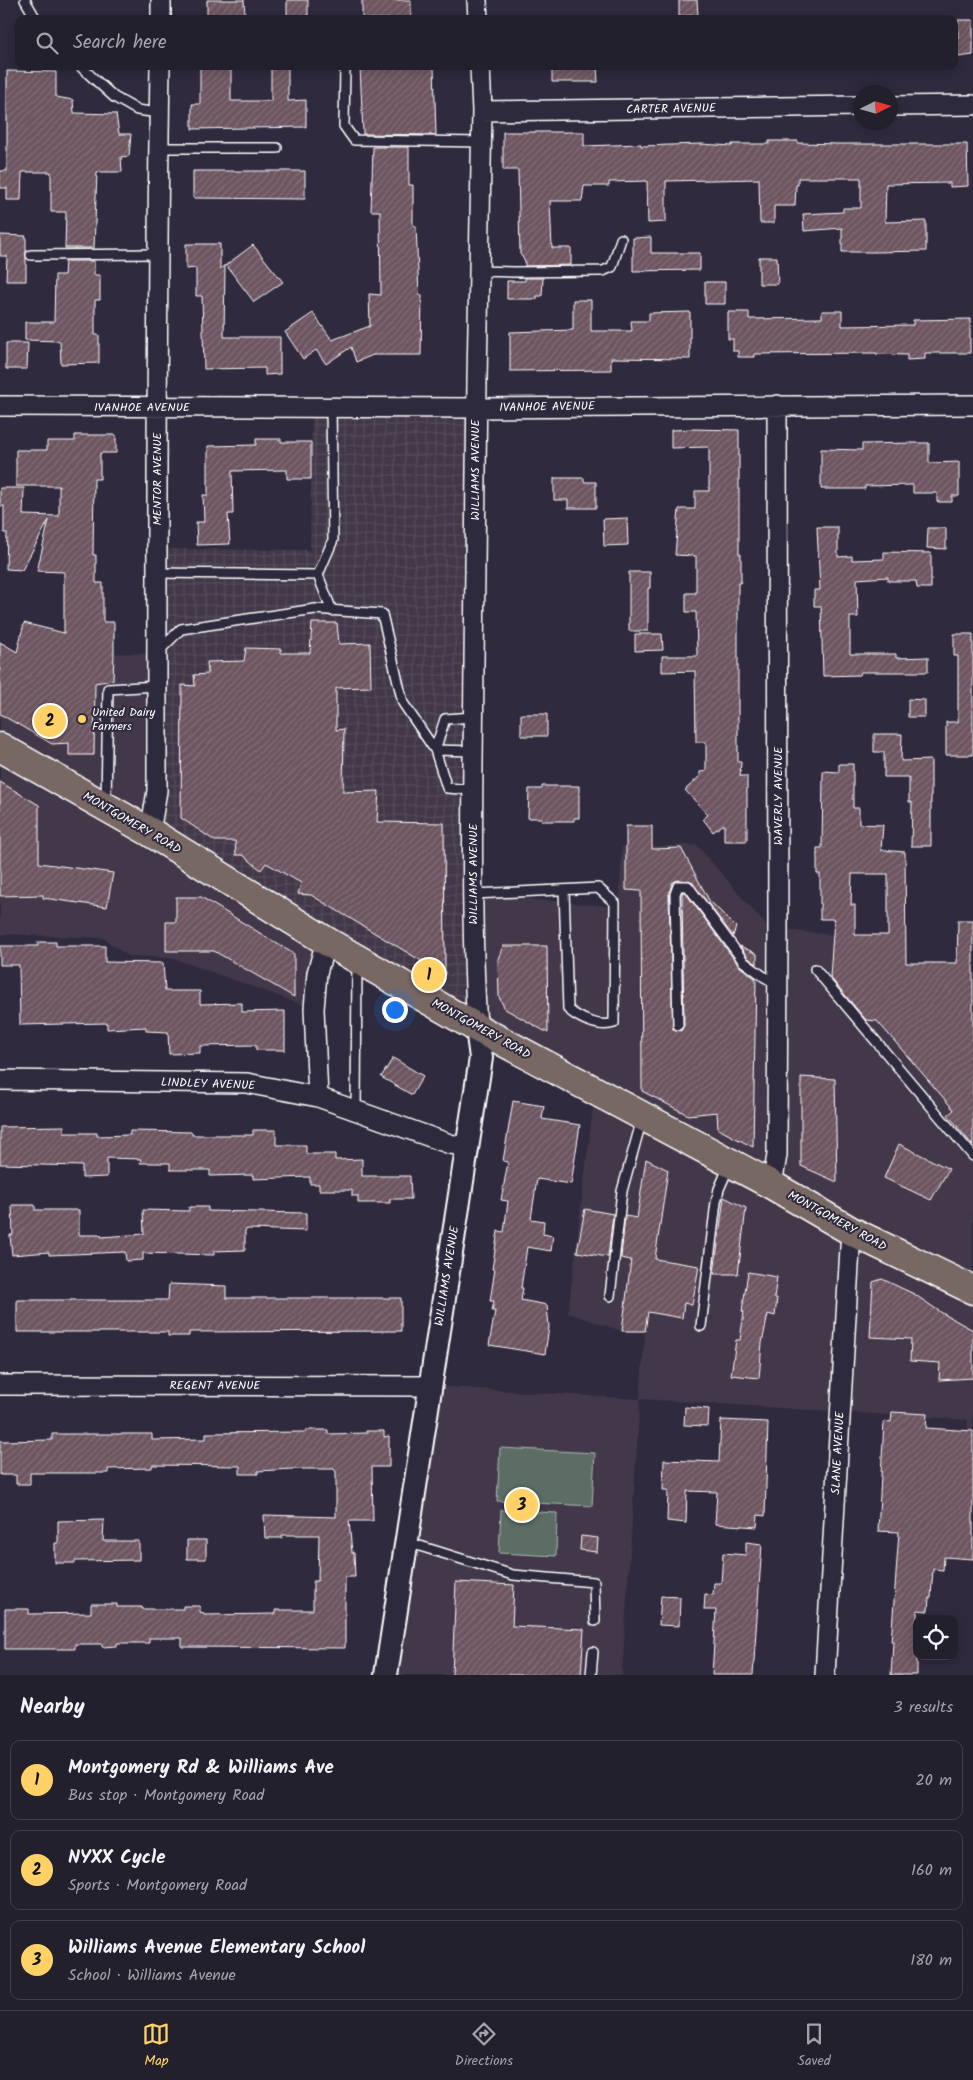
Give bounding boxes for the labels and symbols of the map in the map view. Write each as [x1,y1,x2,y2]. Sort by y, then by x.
north arrow [853,85,898,130]
street label: CARTER AVENUE [626,99,717,119]
street label: IVANHOE AVENUE [499,397,596,417]
street label: IVANHOE AVENUE [94,398,191,417]
street label: WILLIAMS AVENUE [466,419,485,520]
street label: MENTOR AVENUE [148,431,167,526]
pin: 2 [34,702,66,740]
place label: United Dairy Farmers [92,703,155,736]
marker: United Dairy Farmers [76,713,88,725]
street label: WAVERLY AVENUE [769,746,788,845]
street label: MONTGOMERY ROAD [79,787,185,859]
street label: WILLIAMS AVENUE [464,823,483,924]
pin: 1 [413,956,445,994]
street label: MONTGOMERY ROAD [428,994,534,1064]
your location [382,997,408,1023]
street label: LINDLEY AVENUE [160,1073,256,1095]
street label: MONTGOMERY ROAD [784,1186,890,1256]
street label: WILLIAMS AVENUE [430,1224,464,1327]
street label: REGENT AVENUE [170,1376,261,1395]
street label: SLANE AVENUE [826,1410,850,1495]
pin: 3 [506,1486,538,1524]

